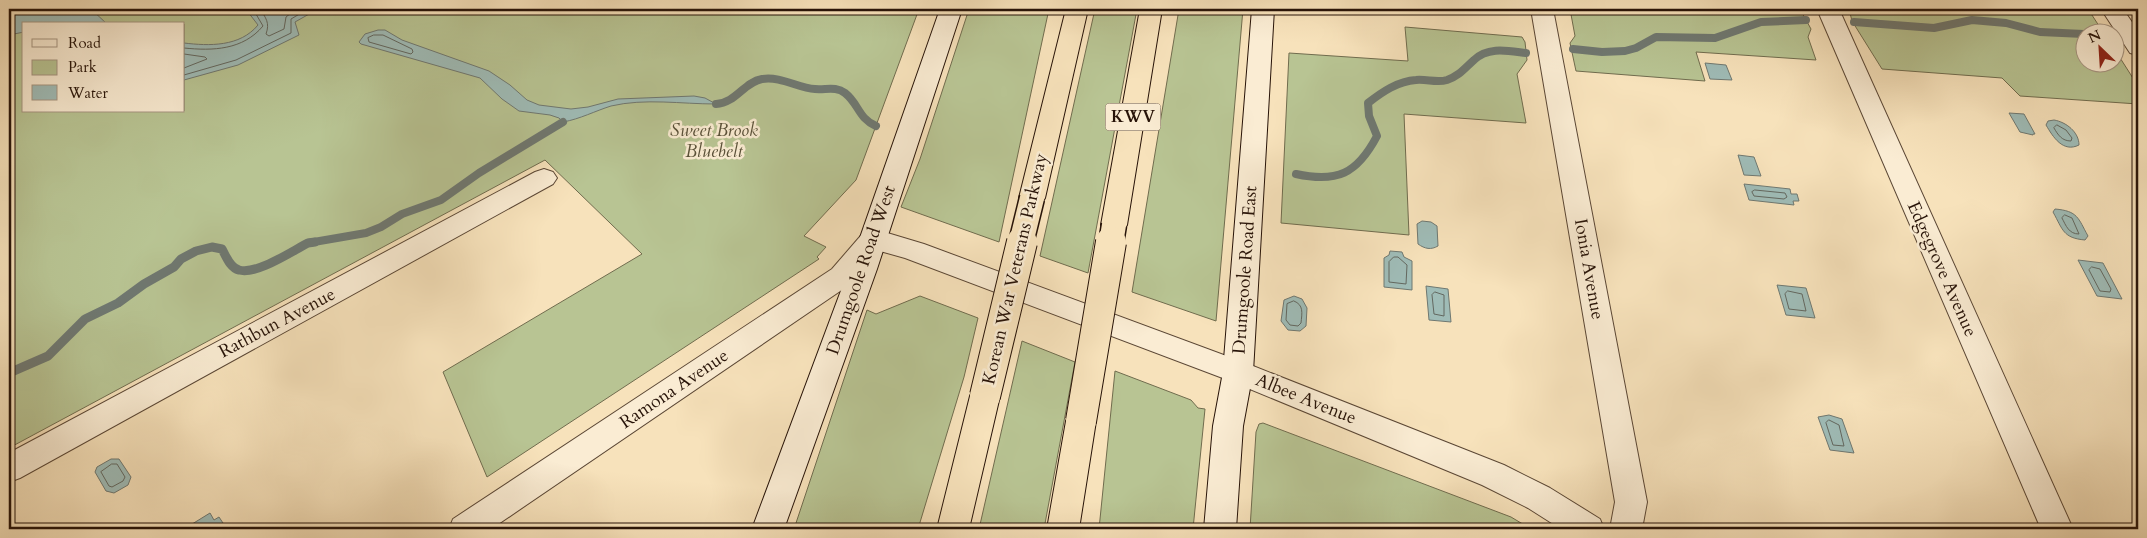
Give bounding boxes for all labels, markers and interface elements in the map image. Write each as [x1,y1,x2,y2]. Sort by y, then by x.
legend [22,22,185,112]
north arrow [2074,22,2124,72]
text: N [2085,25,2104,48]
text: Road [68,33,101,53]
text: Park [68,57,97,77]
text: Water [67,83,109,103]
road number: KWV [1106,104,1160,130]
park label: Sweet Brook Bluebelt [670,118,758,164]
street label: Korean War Veterans Parkway [976,150,1054,387]
street label: Drumgoole Road West [820,182,902,358]
street label: Drumgoole Road East [1227,185,1263,355]
street label: Edgegrove Avenue [1901,197,1983,341]
street label: Ionia Avenue [1568,217,1610,321]
street label: Rathbun Avenue [214,282,340,364]
street label: Ramona Avenue [615,343,733,435]
street label: Albee Avenue [1252,367,1360,431]

